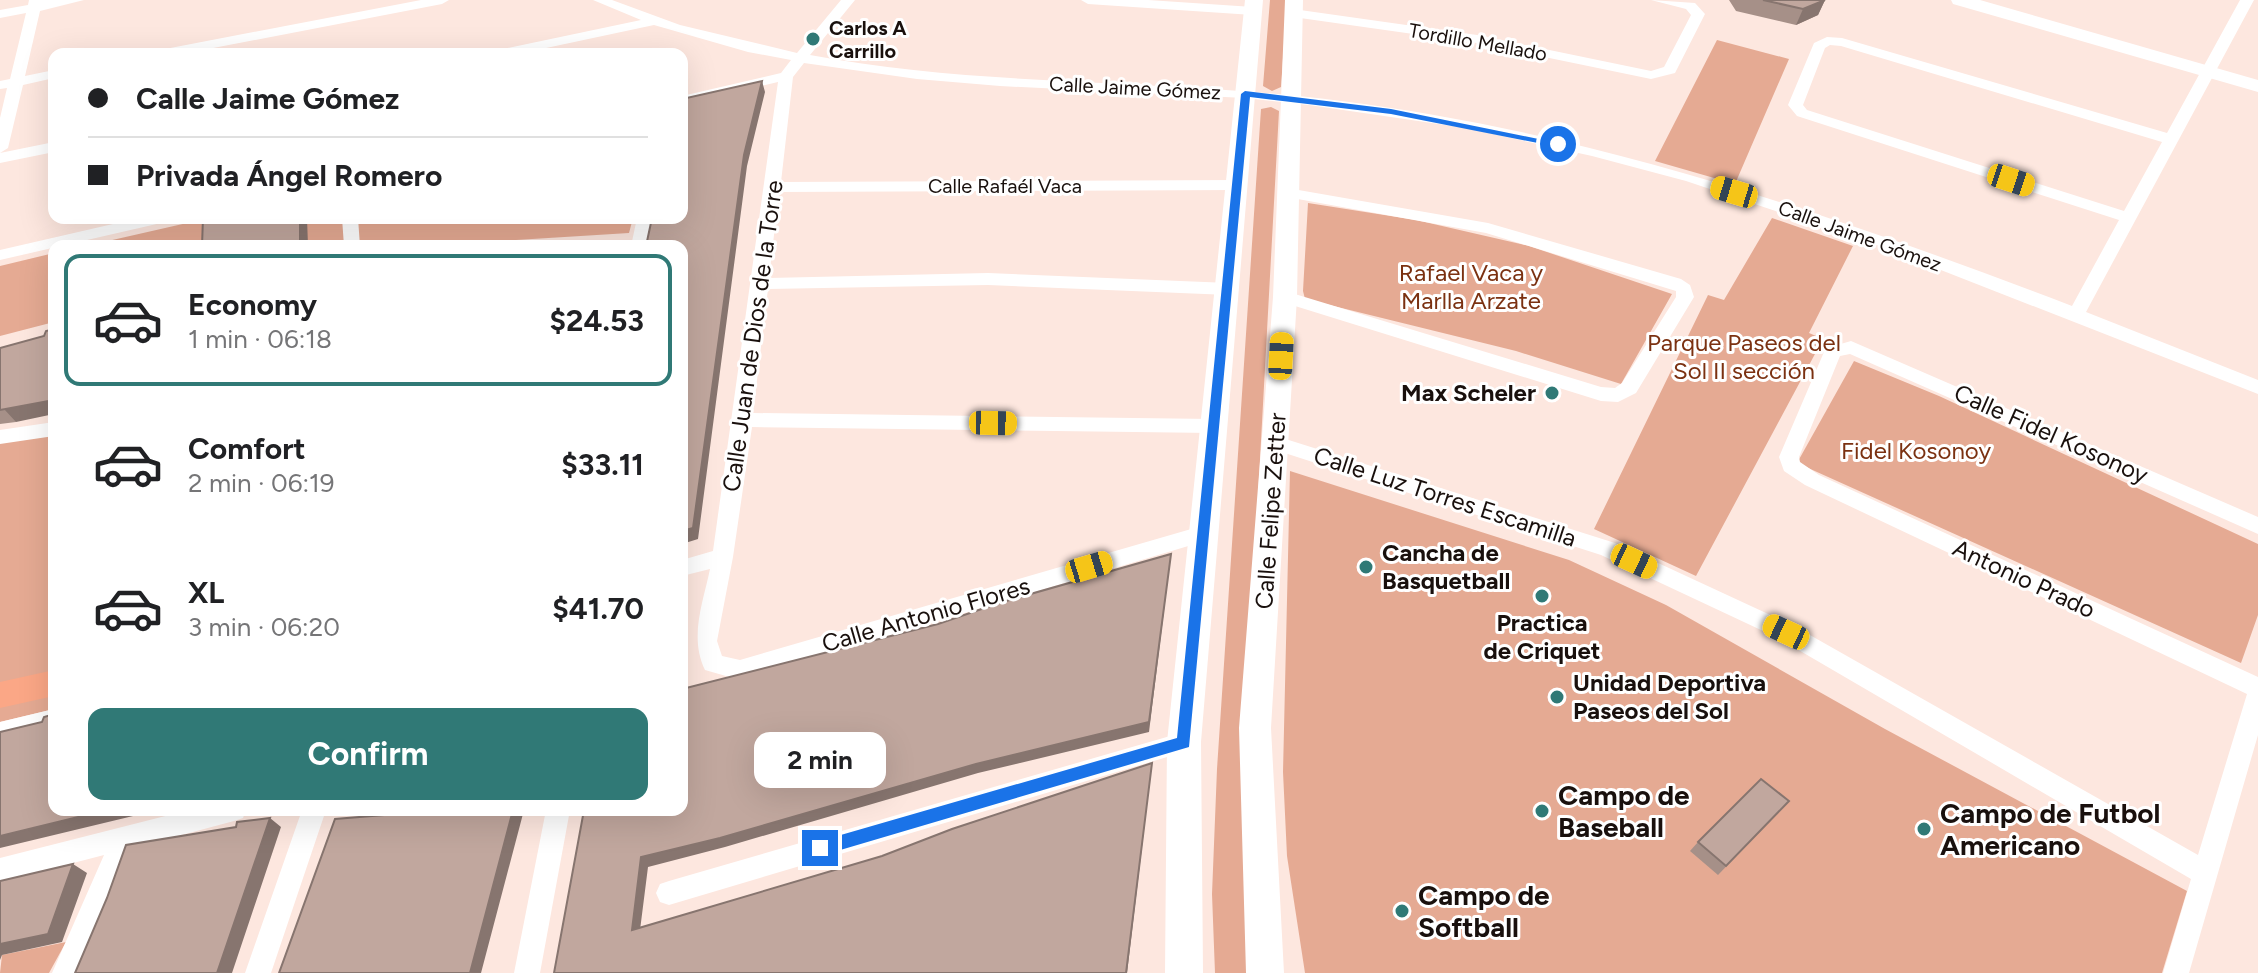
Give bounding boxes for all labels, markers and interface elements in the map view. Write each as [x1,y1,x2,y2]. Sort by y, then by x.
place label: Carlos A Carrillo [829,16,907,63]
street label: Tordillo Mellado [1407,18,1549,66]
marker: Carlos A Carrillo [804,30,822,48]
street label: Calle Jaime Gómez [1049,72,1221,104]
text: Calle Jaime Gómez [136,80,399,117]
route start [1540,126,1576,162]
text: Privada Ángel Romero [136,157,442,194]
car [1984,161,2038,199]
street label: Calle Rafaél Vaca [928,174,1082,198]
car [1708,174,1760,210]
street label: Calle Juan de Dios de la Torre [716,178,789,494]
street label: Calle Jaime Gómez [1775,195,1945,277]
park label: Rafael Vaca y Marlla Arzate [1399,258,1544,315]
icon: car [92,284,164,356]
text: Economy [188,286,317,323]
text: $24.53 [549,302,644,339]
text: 1 min · 06:18 [188,323,332,355]
park label: Parque Paseos del Sol II sección [1647,328,1841,385]
car [1268,331,1294,381]
place label: Max Scheler [1401,378,1536,407]
street label: Calle Fidel Kosonoy [1950,378,2153,489]
marker: Max Scheler [1543,384,1561,402]
car [969,411,1017,435]
street label: Calle Felipe Zetter [1249,412,1292,610]
icon: car [92,428,164,500]
text: Comfort [188,430,306,467]
park label: Fidel Kosonoy [1841,436,1991,465]
street label: Calle Luz Torres Escamilla [1310,440,1580,553]
text: $33.11 [561,446,644,483]
text: 2 min · 06:19 [188,467,334,499]
street label: Antonio Prado [1949,533,2100,624]
place label: Cancha de Basquetball [1382,538,1510,595]
car [1607,540,1661,582]
car [1063,549,1115,585]
marker: Cancha de Basquetball [1357,558,1375,576]
street label: Calle Antonio Flores [818,571,1033,658]
icon: car [92,572,164,644]
text: XL [188,574,224,611]
marker: Practica de Criquet [1533,587,1551,605]
text: $41.70 [552,590,644,627]
place label: Practica de Criquet [1484,608,1600,665]
text: 3 min · 06:20 [188,611,340,643]
car [1759,611,1813,653]
place label: Unidad Deportiva Paseos del Sol [1573,668,1766,725]
marker: Unidad Deportiva Paseos del Sol [1548,688,1566,706]
button: Confirm [88,708,648,800]
callout: 2 min [754,732,886,788]
text: 2 min [787,744,853,776]
place label: Campo de Baseball [1558,778,1690,844]
place label: Campo de Futbol Americano [1940,796,2160,862]
marker: Campo de Baseball [1533,802,1551,820]
marker: Campo de Futbol Americano [1915,820,1933,838]
route end [802,830,838,866]
place label: Campo de Softball [1418,878,1550,944]
marker: Campo de Softball [1393,902,1411,920]

